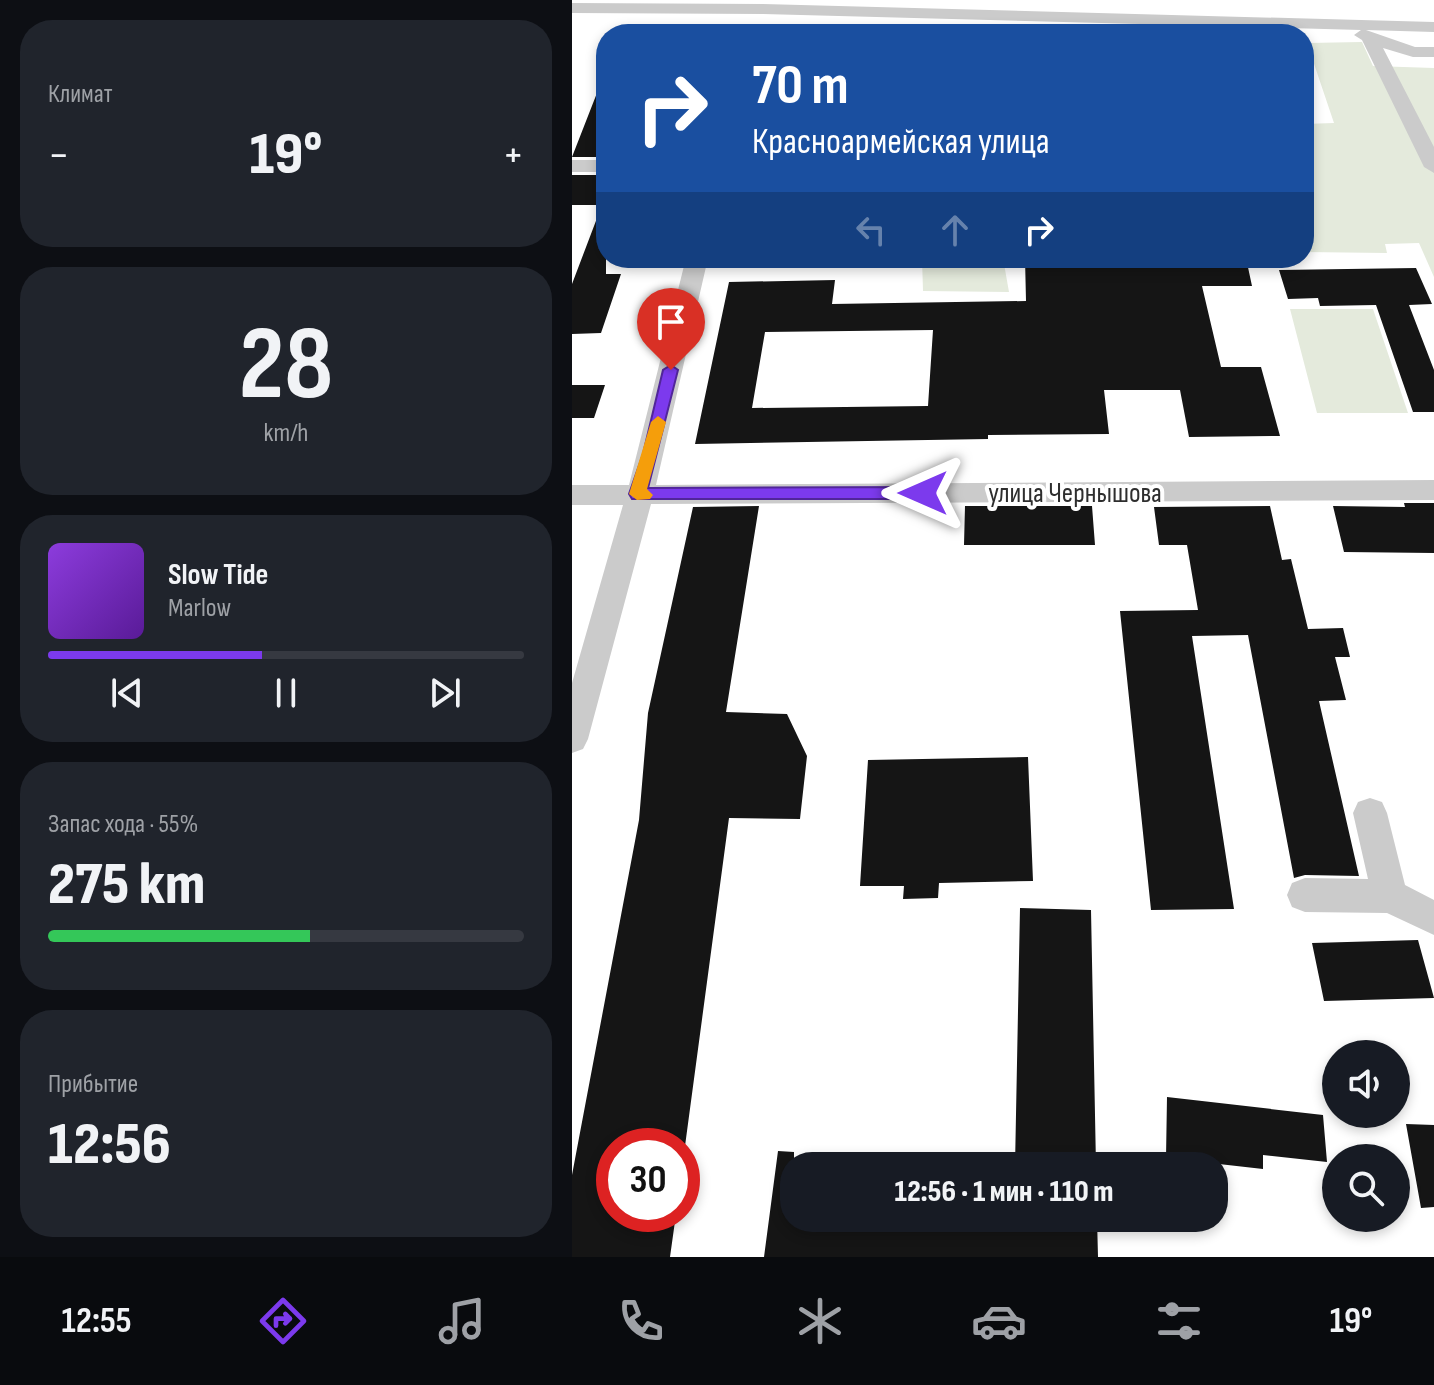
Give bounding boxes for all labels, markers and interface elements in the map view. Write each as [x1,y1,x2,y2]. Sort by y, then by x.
text: 70 m [752,53,849,120]
icon: right [620,56,724,160]
text: Климат [48,79,112,110]
text: 19° [249,119,323,191]
text: Красноармейская улица [752,121,1050,164]
text: − [48,129,70,182]
text: + [502,129,524,182]
icon: left [849,208,893,252]
icon: ahead [933,208,977,252]
icon: right [1017,208,1061,252]
pin [637,288,705,370]
icon: arrive [649,300,693,344]
text: 28 [239,303,333,428]
text: km/h [264,418,308,449]
position arrow [881,451,965,535]
street label: улица Чернышова [988,477,1162,510]
text: Slow Tide [168,557,268,593]
text: Marlow [168,593,231,624]
icon: previous [105,671,149,715]
icon: pause [264,671,308,715]
icon: next [423,671,467,715]
text: Запас хода · 55% [48,809,198,840]
text: 275 km [48,849,205,921]
map controls [1322,1040,1410,1232]
button: sound [1322,1040,1410,1128]
text: Прибытие [48,1069,138,1100]
text: 12:56 [48,1109,171,1181]
speed limit sign: 30 [596,1128,700,1232]
button: search [1322,1144,1410,1232]
text: 12:56 · 1 мин · 110 m [895,1174,1114,1210]
icon: directions [255,1293,311,1349]
icon: music [434,1293,490,1349]
icon: phone [613,1293,669,1349]
icon: climate [792,1293,848,1349]
icon: car [971,1293,1027,1349]
icon: filters [1151,1293,1207,1349]
text: 12:55 [62,1300,132,1343]
text: 19° [1330,1300,1372,1343]

